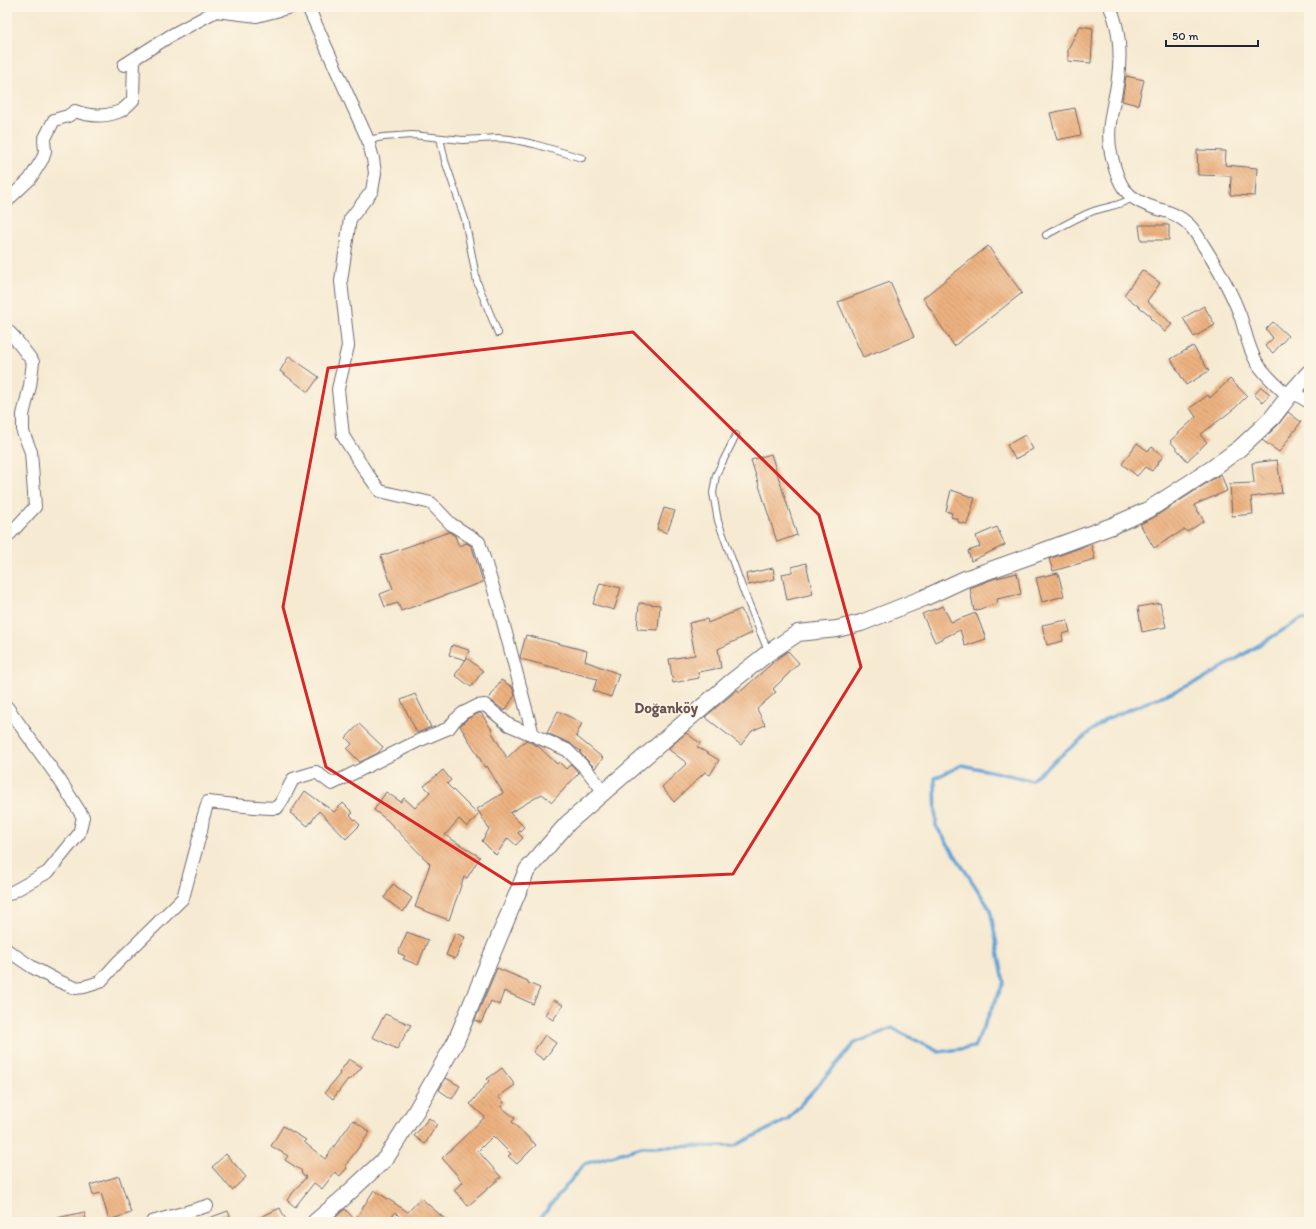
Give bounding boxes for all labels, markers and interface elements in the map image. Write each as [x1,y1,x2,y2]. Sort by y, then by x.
scale bar [1166,22,1258,48]
text: 50 m [1172,29,1198,43]
district label: Doğanköy [634,699,699,718]

